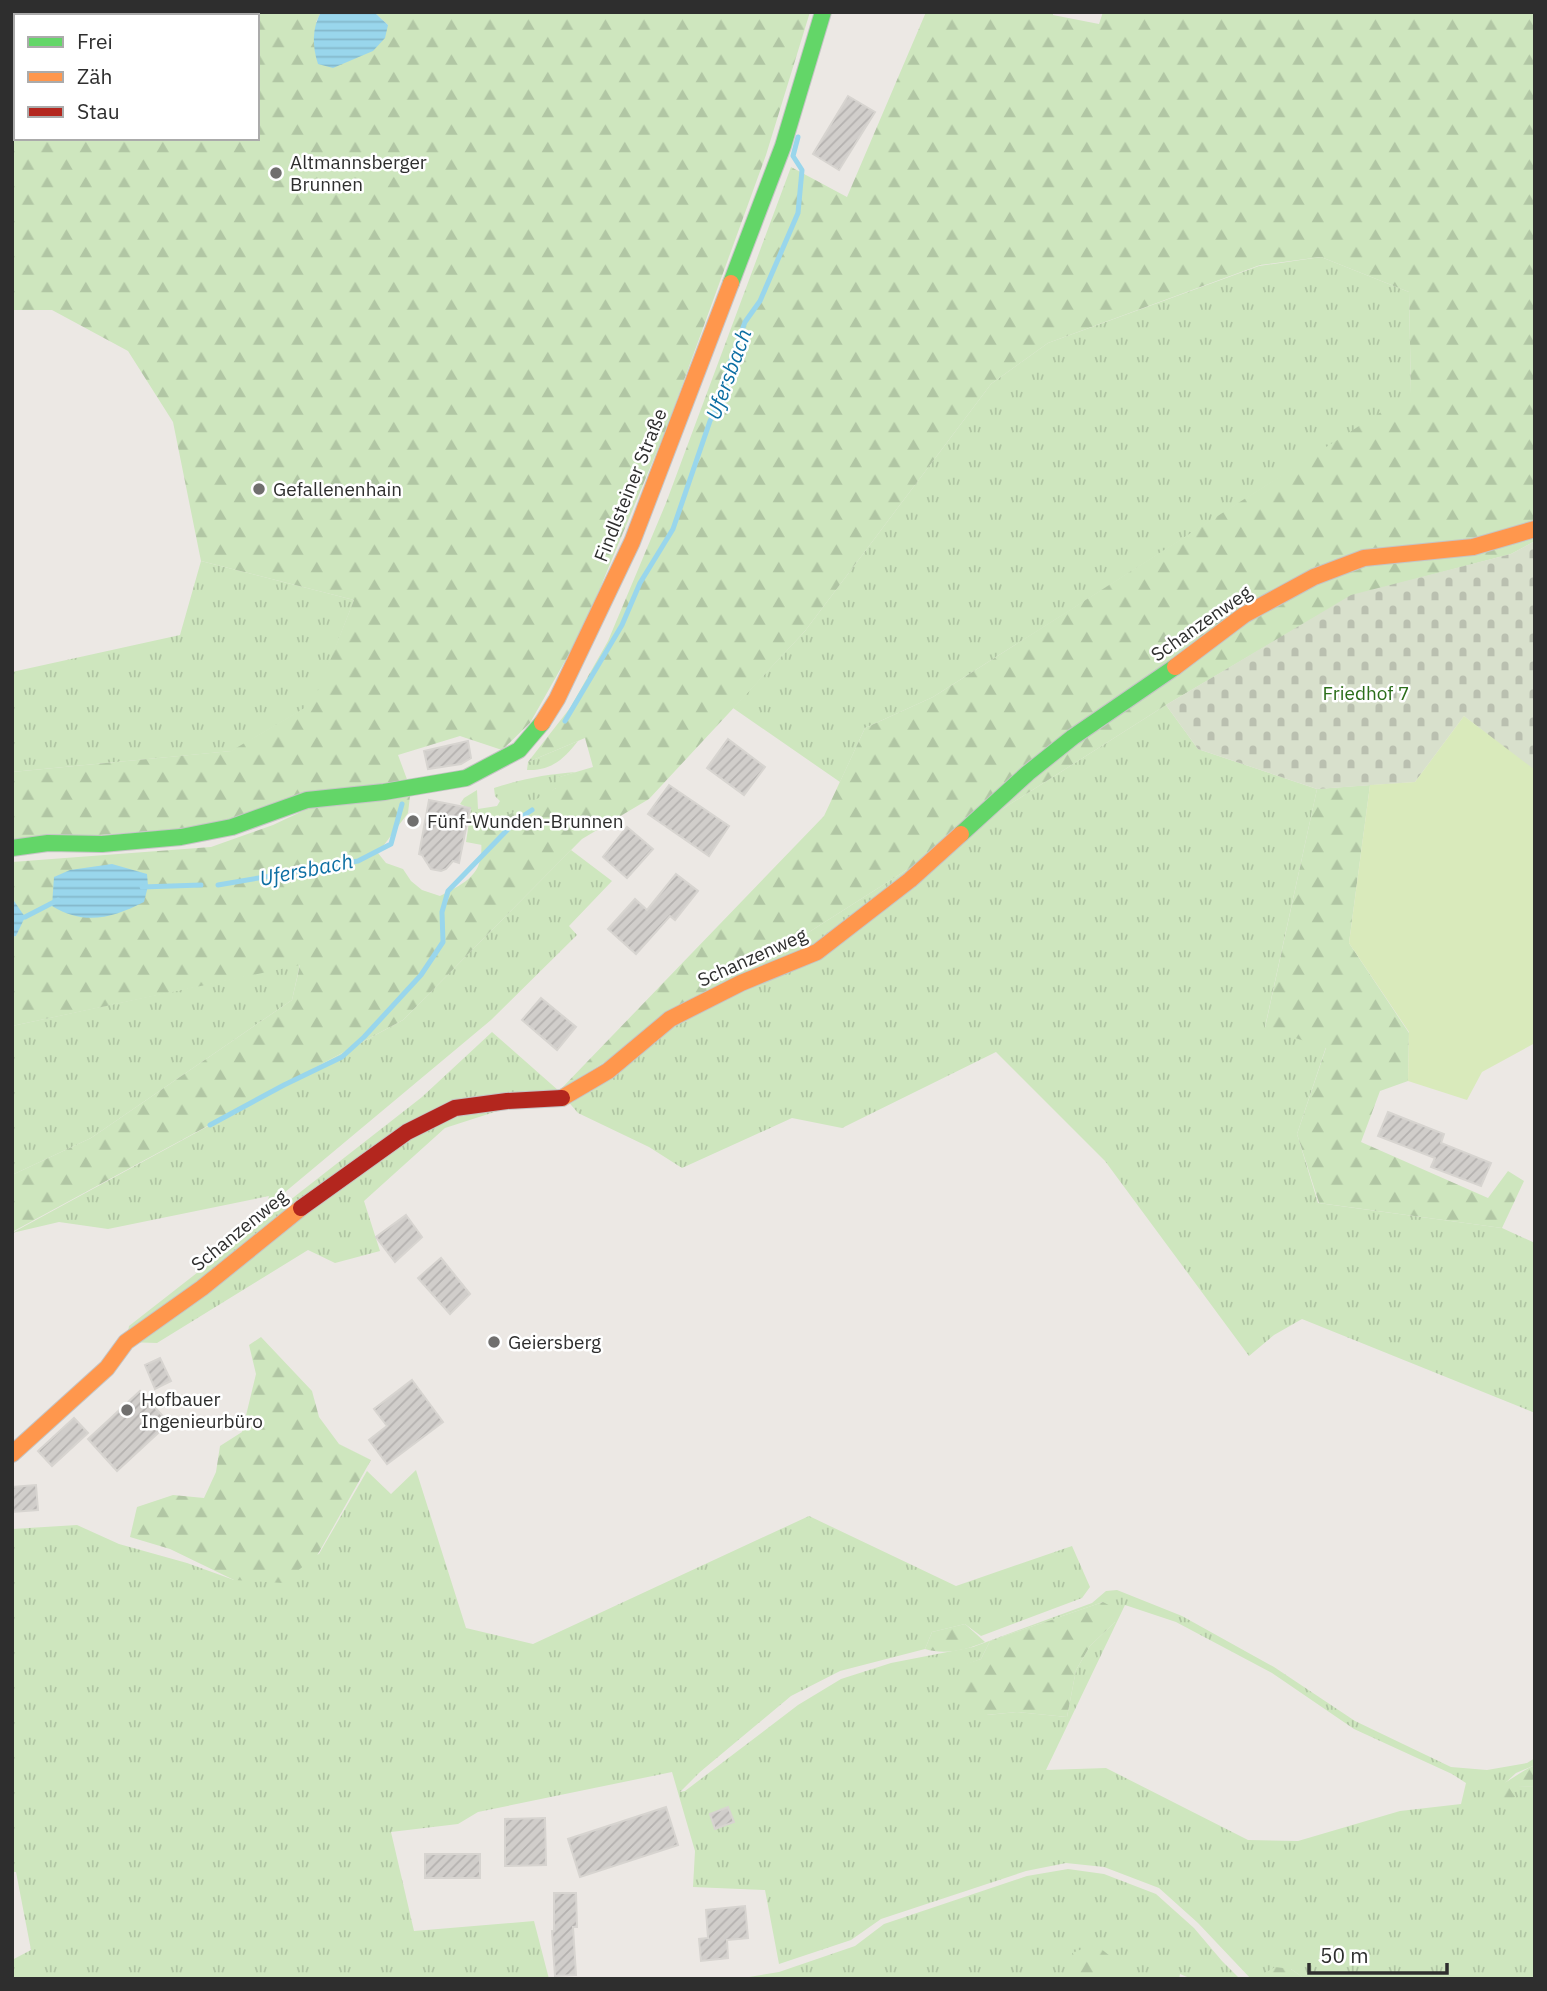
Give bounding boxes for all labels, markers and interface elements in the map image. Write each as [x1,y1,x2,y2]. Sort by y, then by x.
legend [14,14,259,140]
text: Frei [77,27,113,55]
text: Zäh [77,62,112,90]
text: Stau [77,97,120,125]
place label: Altmannsberger Brunnen [290,150,427,196]
marker: Altmannsberger Brunnen [268,165,284,181]
water label: Ufersbach [699,325,757,423]
street label: Findlsteiner Straße [588,405,672,565]
place label: Gefallenenhain [273,477,402,501]
marker: Gefallenenhain [251,481,267,497]
street label: Schanzenweg [1146,580,1256,666]
park label: Friedhof 7 [1323,681,1409,705]
place label: Fünf-Wunden-Brunnen [427,809,624,833]
marker: Fünf-Wunden-Brunnen [405,813,421,829]
water label: Ufersbach [257,846,355,892]
street label: Schanzenweg [694,922,810,992]
street label: Schanzenweg [186,1184,292,1276]
place label: Geiersberg [508,1330,601,1354]
marker: Geiersberg [486,1334,502,1350]
place label: Hofbauer Ingenieurbüro [141,1387,263,1433]
marker: Hofbauer Ingenieurbüro [119,1402,135,1418]
scale bar [1309,1932,1447,1976]
text: 50 m [1320,1941,1369,1969]

